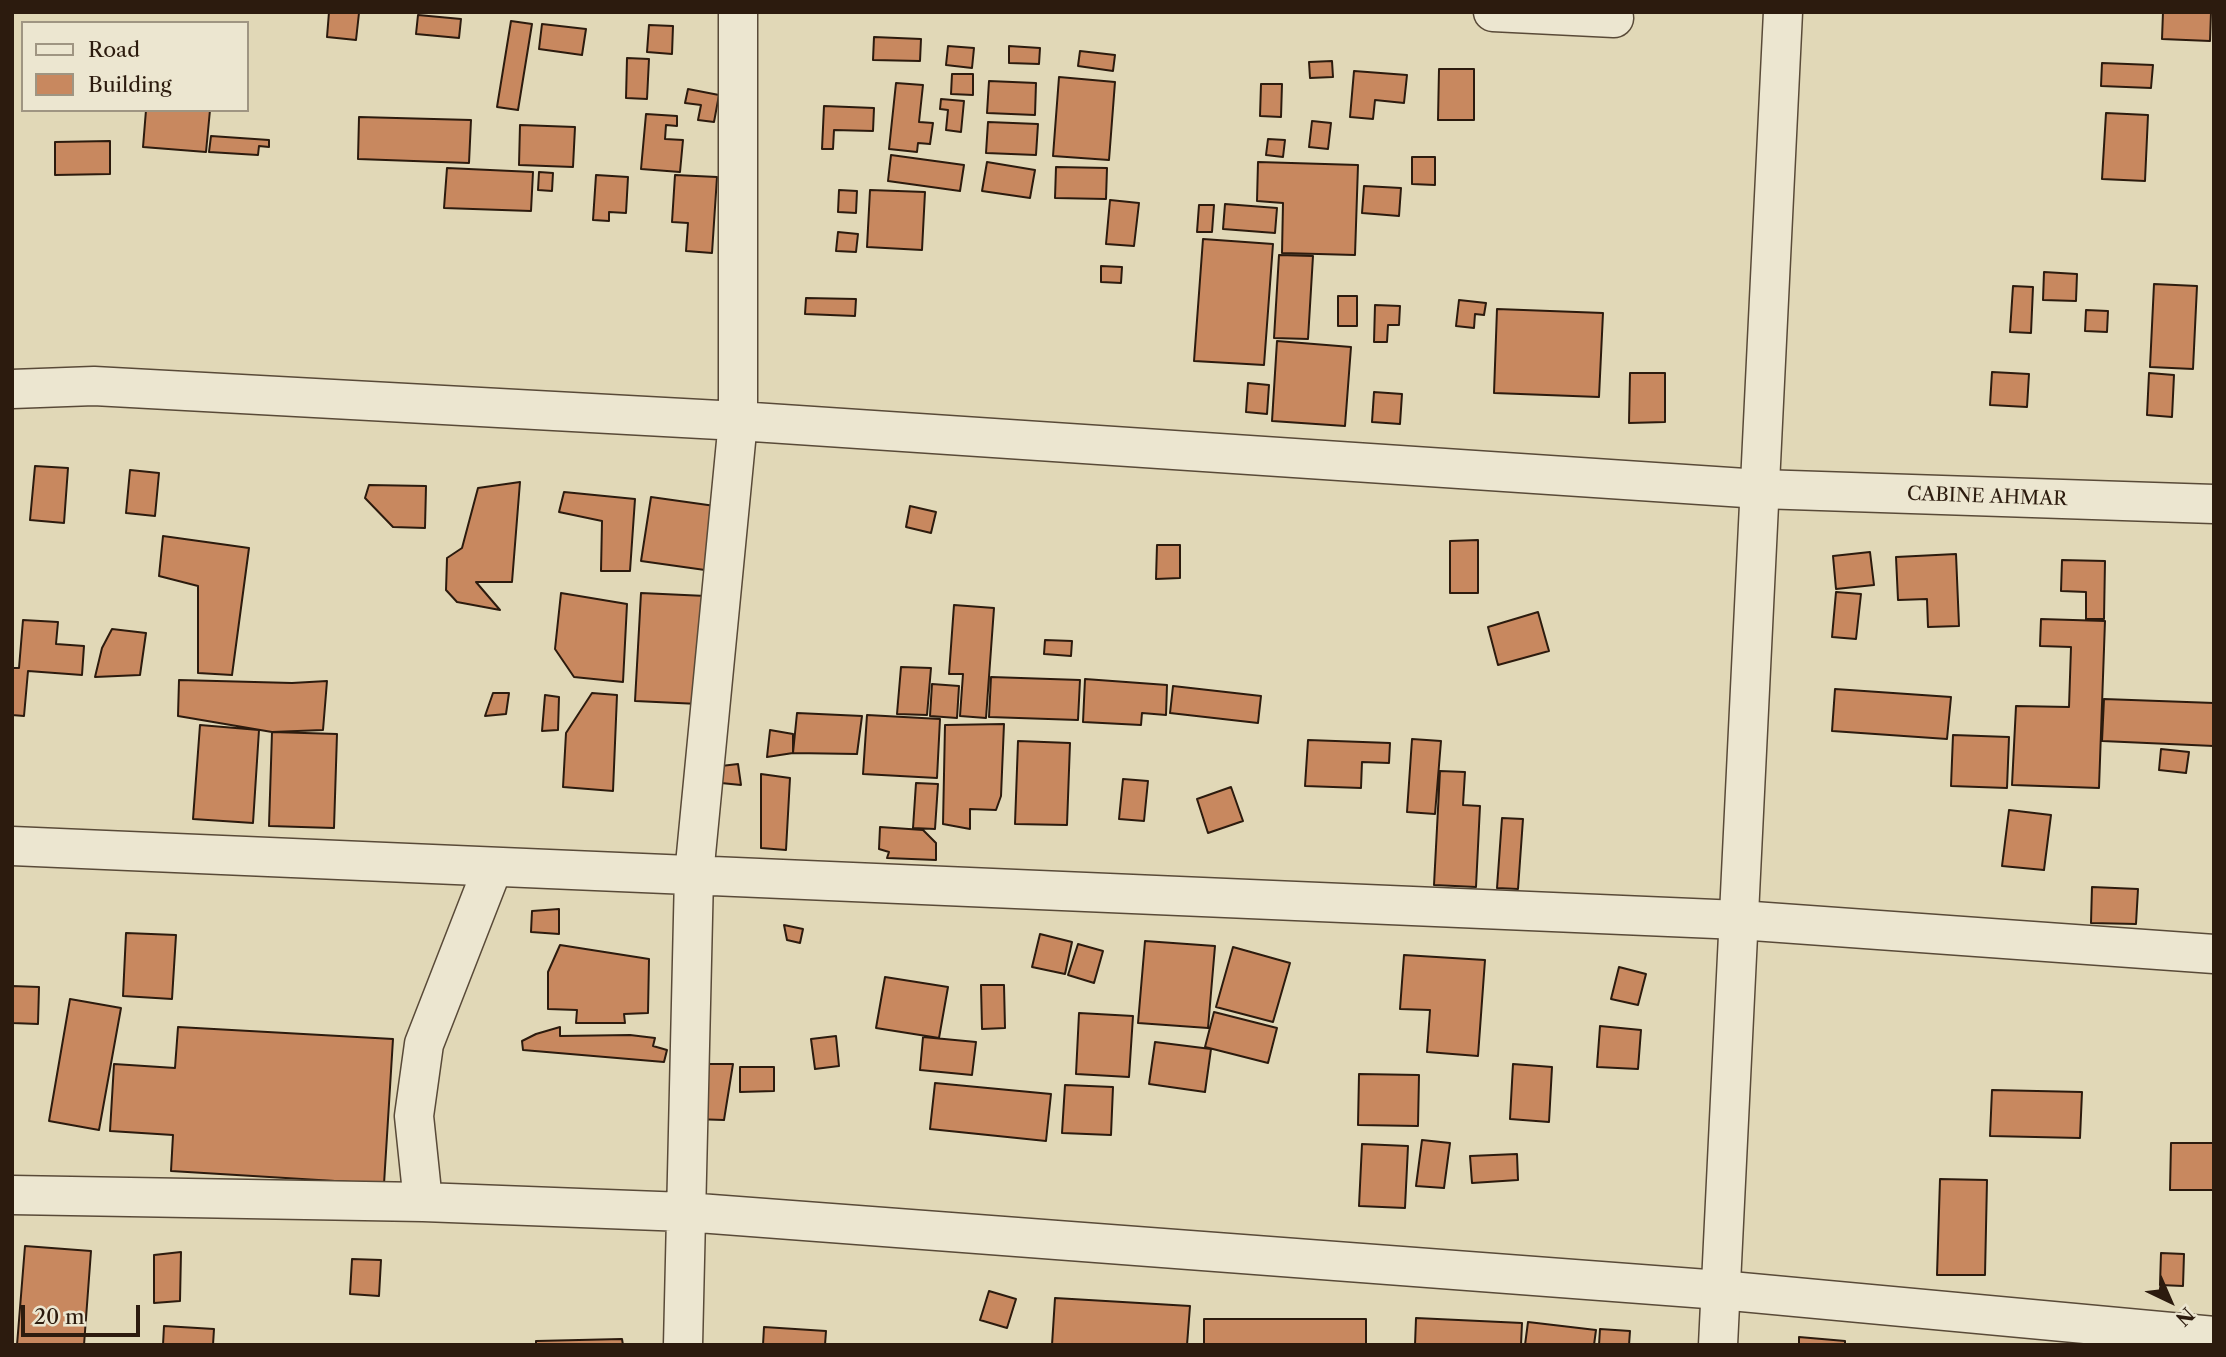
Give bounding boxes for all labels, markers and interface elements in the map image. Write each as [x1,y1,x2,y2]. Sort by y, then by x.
legend [21,21,248,112]
text: Road [88,37,140,62]
text: Building [88,72,172,97]
street label: CABINE AHMAR [1906,483,2068,511]
north arrow [2135,1266,2205,1336]
scale bar [24,1290,144,1334]
text: N [2171,1302,2199,1330]
text: 20 m [34,1304,85,1329]

